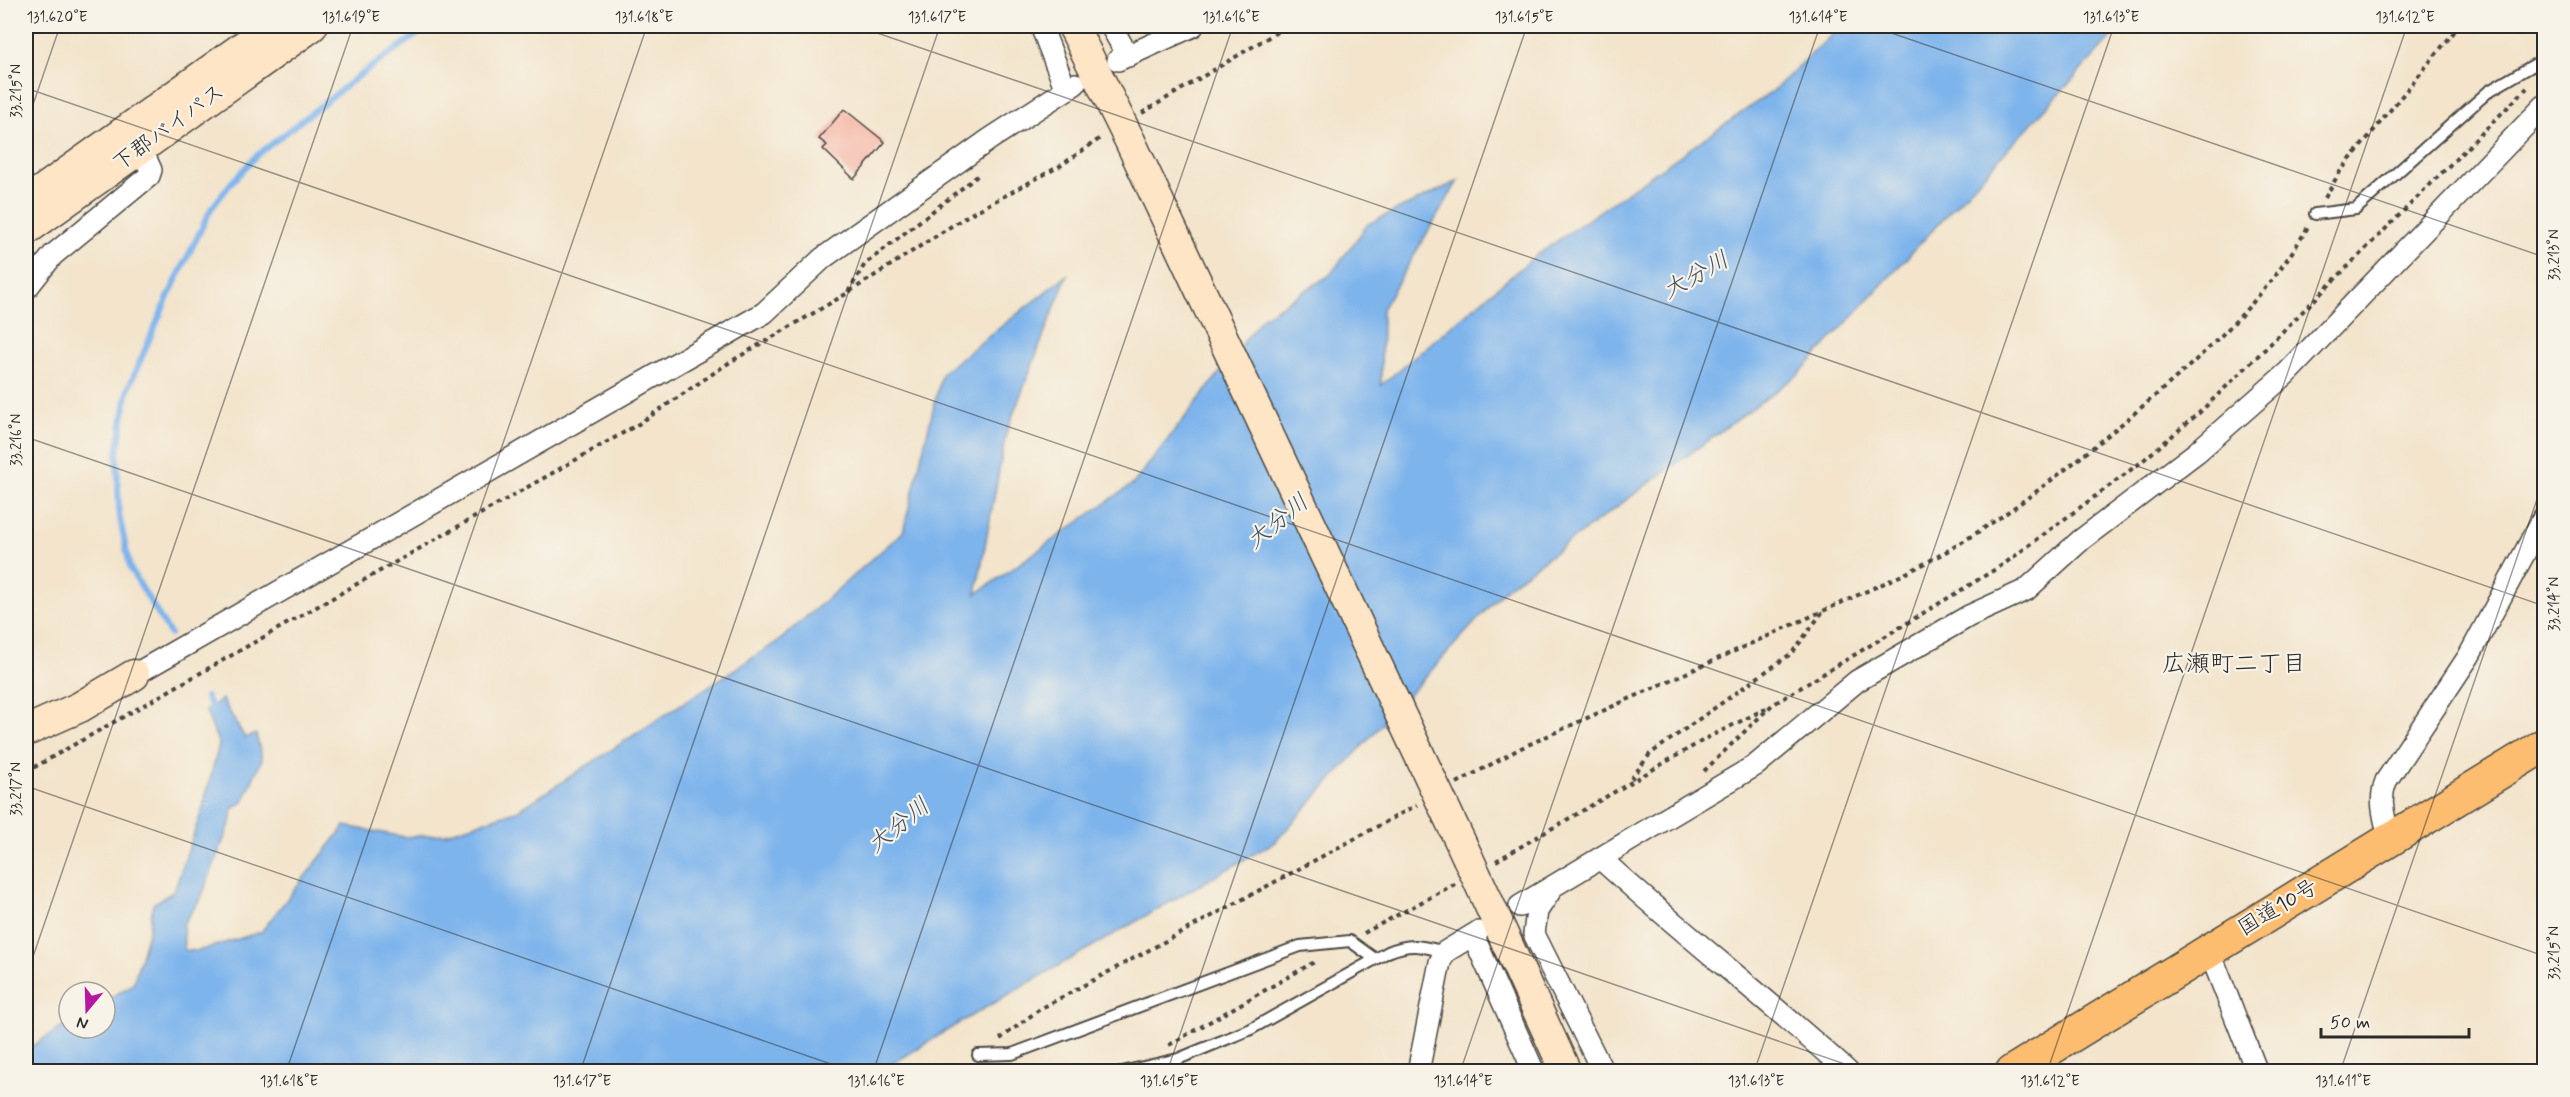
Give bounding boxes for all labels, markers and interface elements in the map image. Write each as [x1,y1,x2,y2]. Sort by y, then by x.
text: 131.620°E [27,8,88,28]
text: 131.619°E [322,8,380,28]
text: 131.618°E [615,8,673,28]
text: 131.617°E [908,8,967,28]
text: 131.616°E [1202,8,1260,28]
text: 131.615°E [1495,8,1554,28]
text: 131.614°E [1788,8,1848,28]
text: 131.613°E [2083,8,2139,28]
text: 131.612°E [2375,8,2435,28]
text: 33.215°N [7,64,27,118]
street label: 下郡バイパス [108,78,230,178]
text: 33.213°N [2545,229,2565,281]
water label: 大分川 [1657,245,1735,307]
text: 33.216°N [7,414,27,466]
water label: 大分川 [1240,487,1316,557]
text: 33.214°N [2545,577,2565,631]
district label: 広瀬町二丁目 [2162,649,2306,680]
text: 33.217°N [7,762,27,816]
water label: 大分川 [861,791,937,861]
street label: 国道10号 [2233,873,2323,943]
text: 33.215°N [2545,926,2565,980]
north arrow [57,980,117,1040]
scale bar [2321,1001,2470,1039]
text: N [74,1011,91,1034]
text: 50 m [2330,1011,2370,1035]
text: 131.618°E [260,1072,318,1092]
text: 131.617°E [553,1072,612,1092]
text: 131.616°E [847,1072,905,1092]
text: 131.615°E [1140,1072,1199,1092]
text: 131.614°E [1433,1072,1493,1092]
text: 131.613°E [1728,1072,1784,1092]
text: 131.612°E [2020,1072,2080,1092]
text: 131.611°E [2315,1072,2371,1092]

